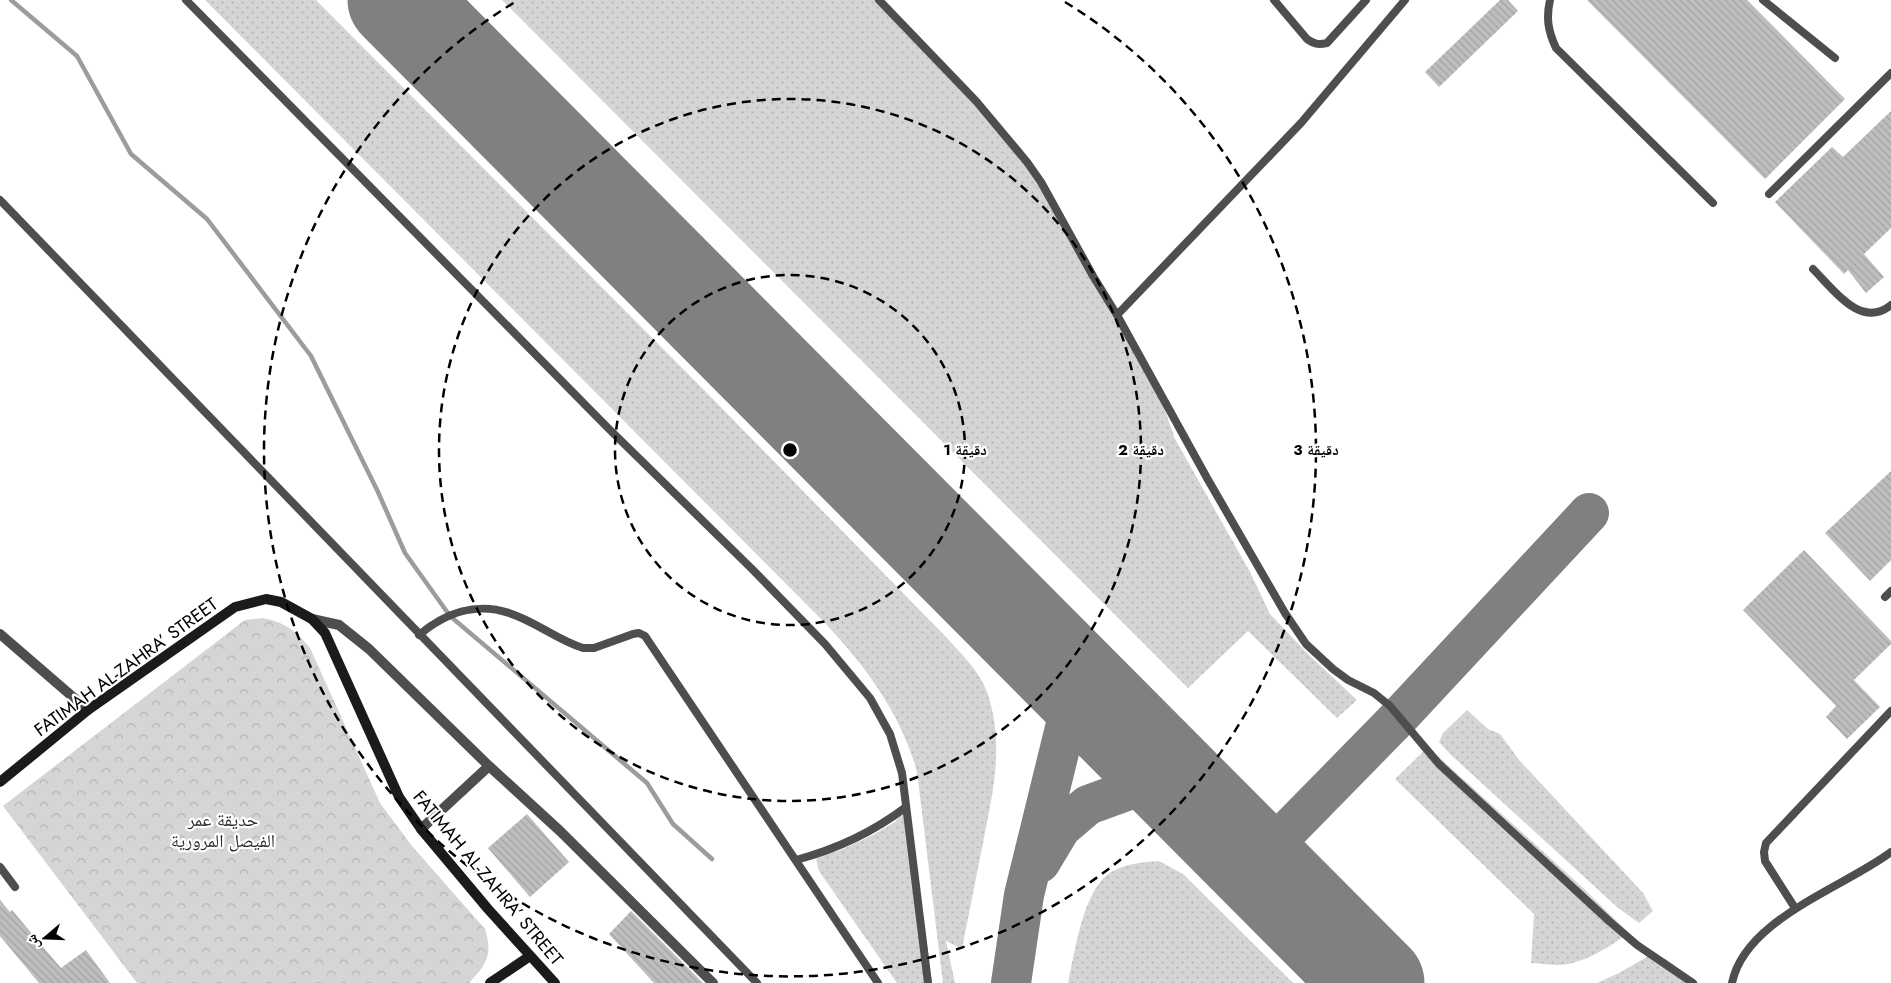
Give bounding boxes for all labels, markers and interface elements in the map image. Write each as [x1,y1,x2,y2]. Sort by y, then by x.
text: 1 دقيقة [943,439,987,461]
text: 2 دقيقة [1118,439,1164,461]
text: 3 دقيقة [1293,439,1339,461]
centre of rings [781,441,799,459]
street label: FATIMAH AL-ZAHRA’ STREET [29,591,224,743]
street label: FATIMAH AL-ZAHRA’ STREET [407,785,570,972]
park label: حديقة عمر الفيصل المرورية [171,807,275,854]
north arrow [20,913,70,963]
text: ش [21,932,45,953]

